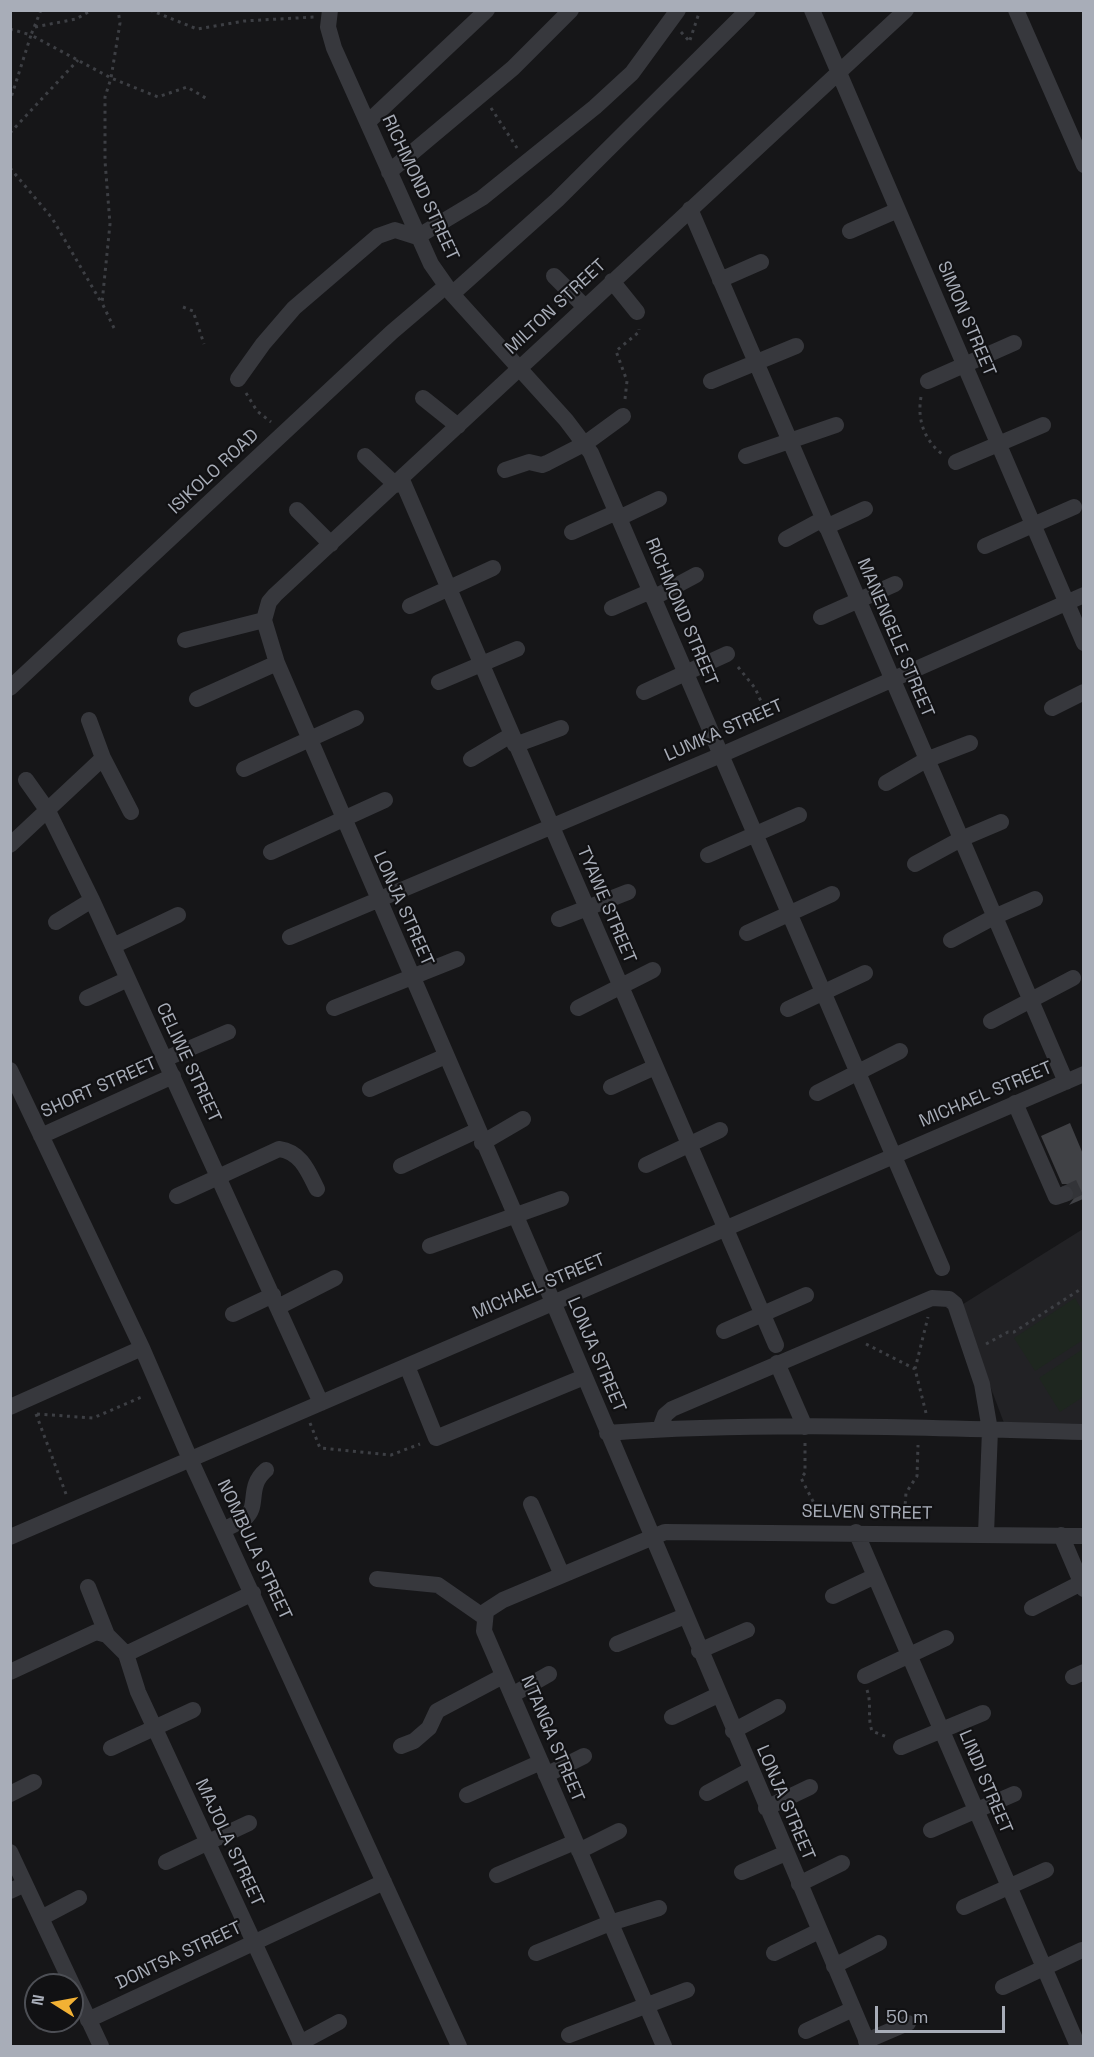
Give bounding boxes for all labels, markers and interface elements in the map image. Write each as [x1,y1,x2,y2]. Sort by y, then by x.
street label: RICHMOND STREET [377,112,463,264]
street label: MILTON STREET [501,255,611,359]
street label: SIMON STREET [932,258,1000,380]
street label: ISIKOLO ROAD [165,425,263,519]
street label: RICHMOND STREET [640,535,722,689]
street label: MANENGELE STREET [852,555,938,721]
street label: LUMKA STREET [661,695,787,767]
street label: TYAWE STREET [572,843,640,967]
street label: LONJA STREET [368,848,438,970]
street label: CELIWE STREET [151,1000,225,1126]
street label: SHORT STREET [38,1053,160,1123]
street label: MICHAEL STREET [916,1057,1056,1133]
street label: MICHAEL STREET [469,1249,609,1325]
street label: LONJA STREET [562,1294,630,1416]
street label: NOMBULA STREET [212,1476,296,1624]
street label: SELVEN STREET [801,1501,933,1525]
street label: NTANGA STREET [516,1672,588,1806]
street label: LINDI STREET [953,1727,1017,1837]
street label: LONJA STREET [751,1742,819,1864]
street label: MAJOLA STREET [190,1776,268,1910]
street label: DONTSA STREET [113,1917,245,1995]
north arrow [24,1973,84,2033]
text: N [26,1993,49,2007]
scale bar [878,1994,1008,2032]
text: 50 m [886,2005,928,2028]

